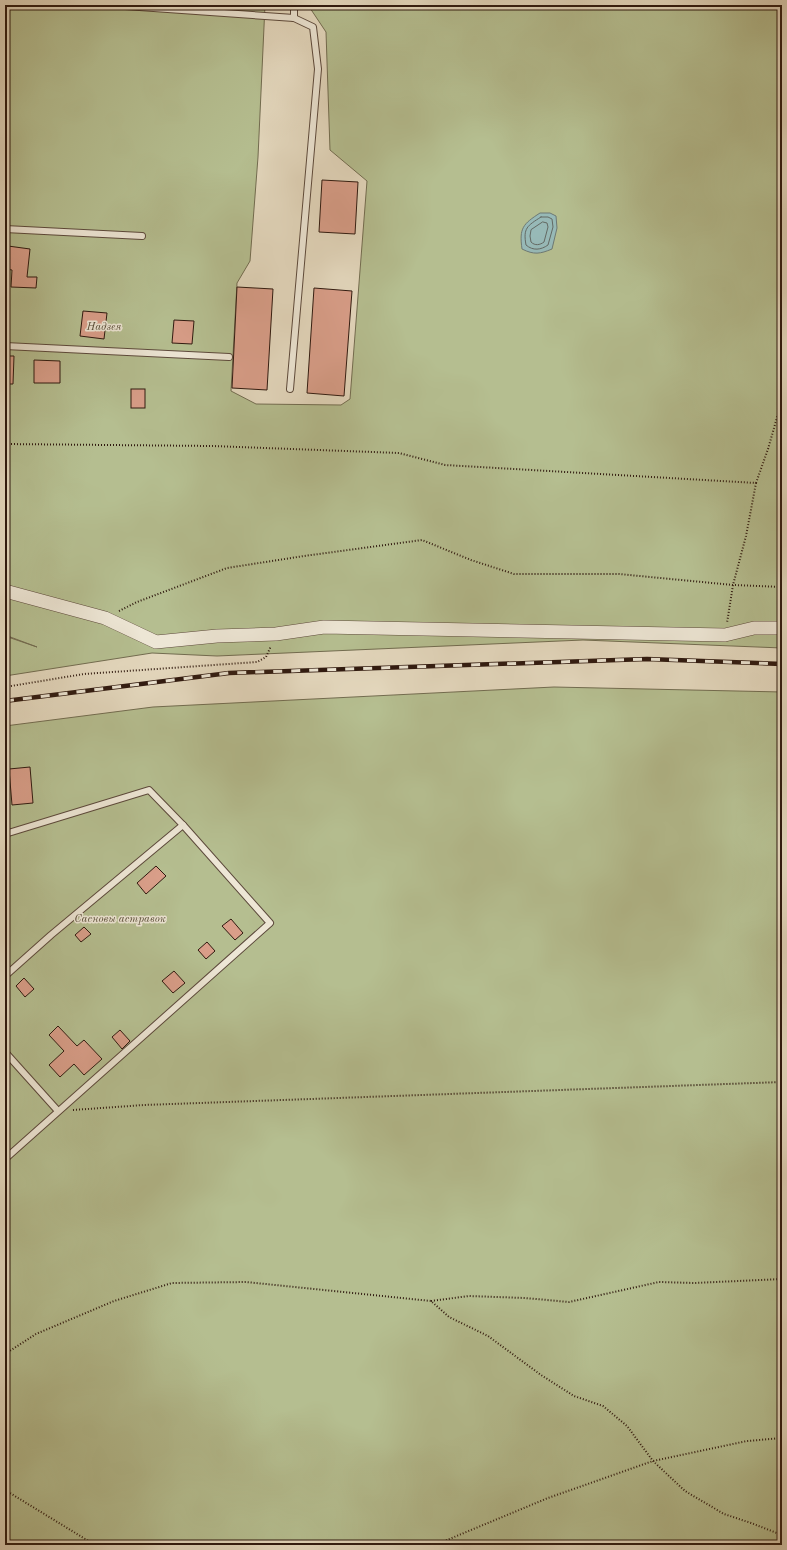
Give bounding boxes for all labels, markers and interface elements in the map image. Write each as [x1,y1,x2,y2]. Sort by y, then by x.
park label: Надзея [85,322,122,333]
park label: Сасновы астравок [74,914,166,925]

